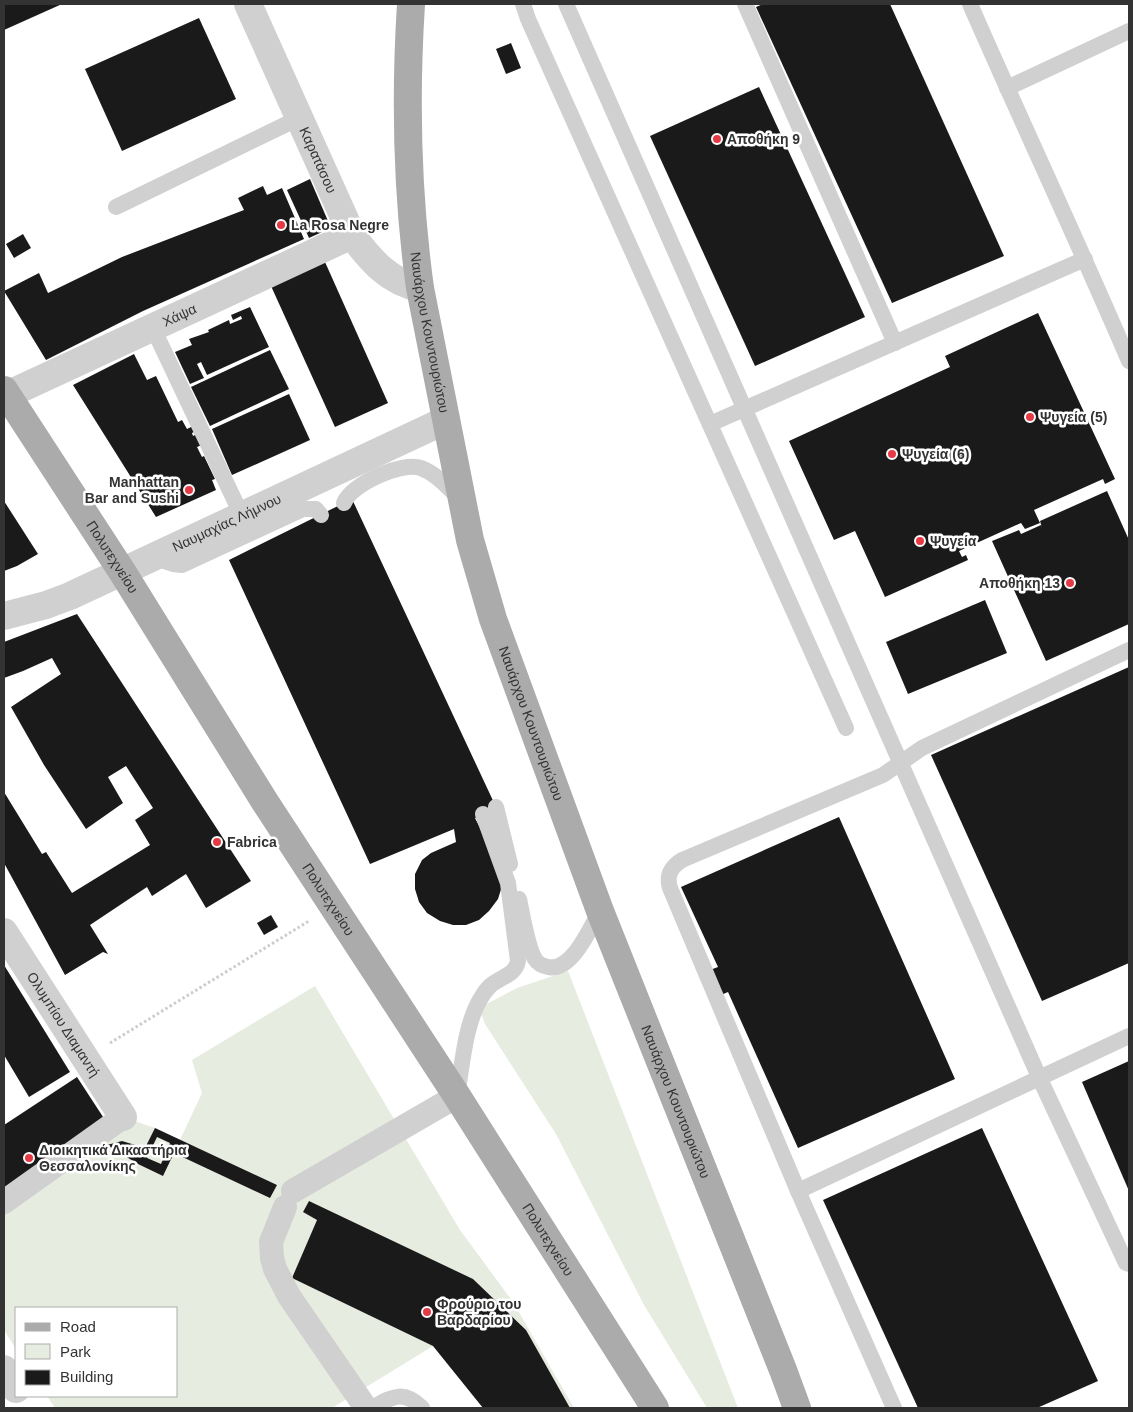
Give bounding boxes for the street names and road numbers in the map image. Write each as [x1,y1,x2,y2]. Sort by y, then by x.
street label: Καρατάσου [296,124,340,196]
street label: Ναυάρχου Κουντουριώτου [408,251,453,414]
street label: Χάψα [160,300,199,330]
street label: Ναυμαχίας Λήμνου [170,490,284,555]
street label: Πολυτεχνείου [83,518,141,596]
street label: Ναυάρχου Κουντουριώτου [496,644,567,803]
street label: Πολυτεχνείου [299,860,358,938]
street label: Ολυμπίου Διαμαντή [24,969,103,1080]
street label: Ναυάρχου Κουντουριώτου [638,1023,714,1180]
street label: Πολυτεχνείου [519,1200,577,1279]

